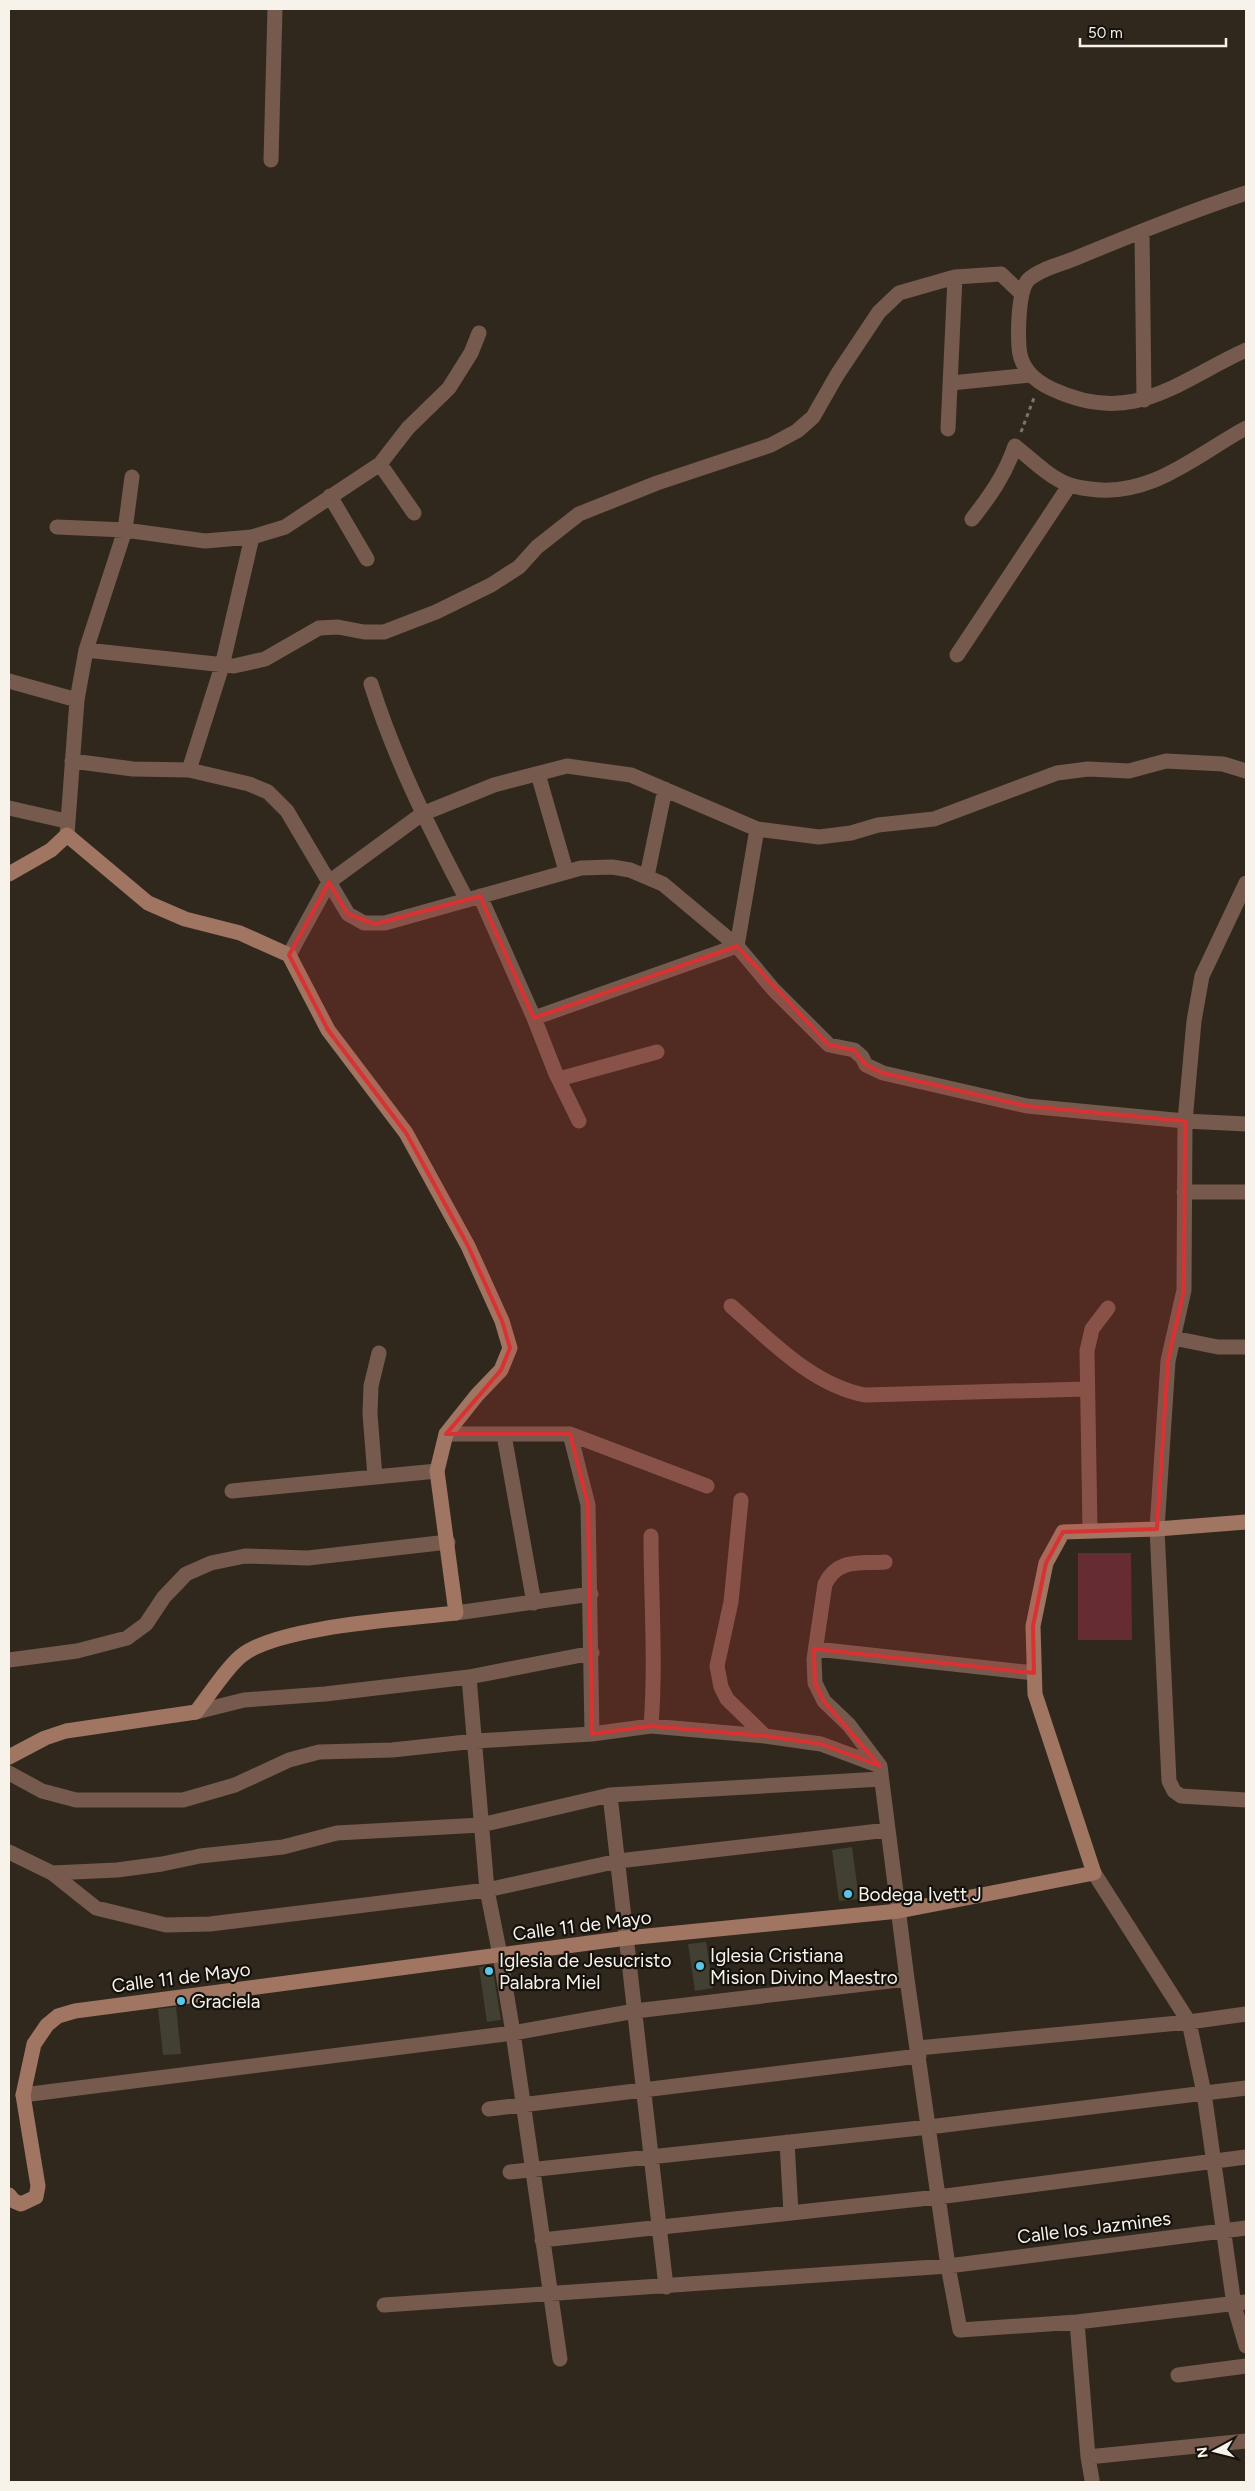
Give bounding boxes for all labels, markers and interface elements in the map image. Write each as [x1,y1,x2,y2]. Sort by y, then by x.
scale bar [1080,15,1226,47]
text: 50 m [1088,24,1123,42]
place label: Bodega Ivett J [858,1883,982,1906]
marker: Bodega Ivett J [842,1888,854,1900]
street label: Calle 11 de Mayo [511,1906,653,1945]
place label: Iglesia Cristiana Mision Divino Maestro [710,1944,898,1989]
place label: Iglesia de Jesucristo Palabra Miel [499,1949,671,1994]
street label: Calle 11 de Mayo [110,1958,252,1997]
marker: Iglesia Cristiana Mision Divino Maestro [694,1960,706,1972]
marker: Iglesia de Jesucristo Palabra Miel [483,1965,495,1977]
place label: Graciela [191,1990,260,2013]
marker: Graciela [175,1995,187,2007]
street label: Calle los Jazmines [1016,2207,1172,2248]
north arrow [1190,2426,1240,2476]
text: N [1193,2446,1212,2459]

